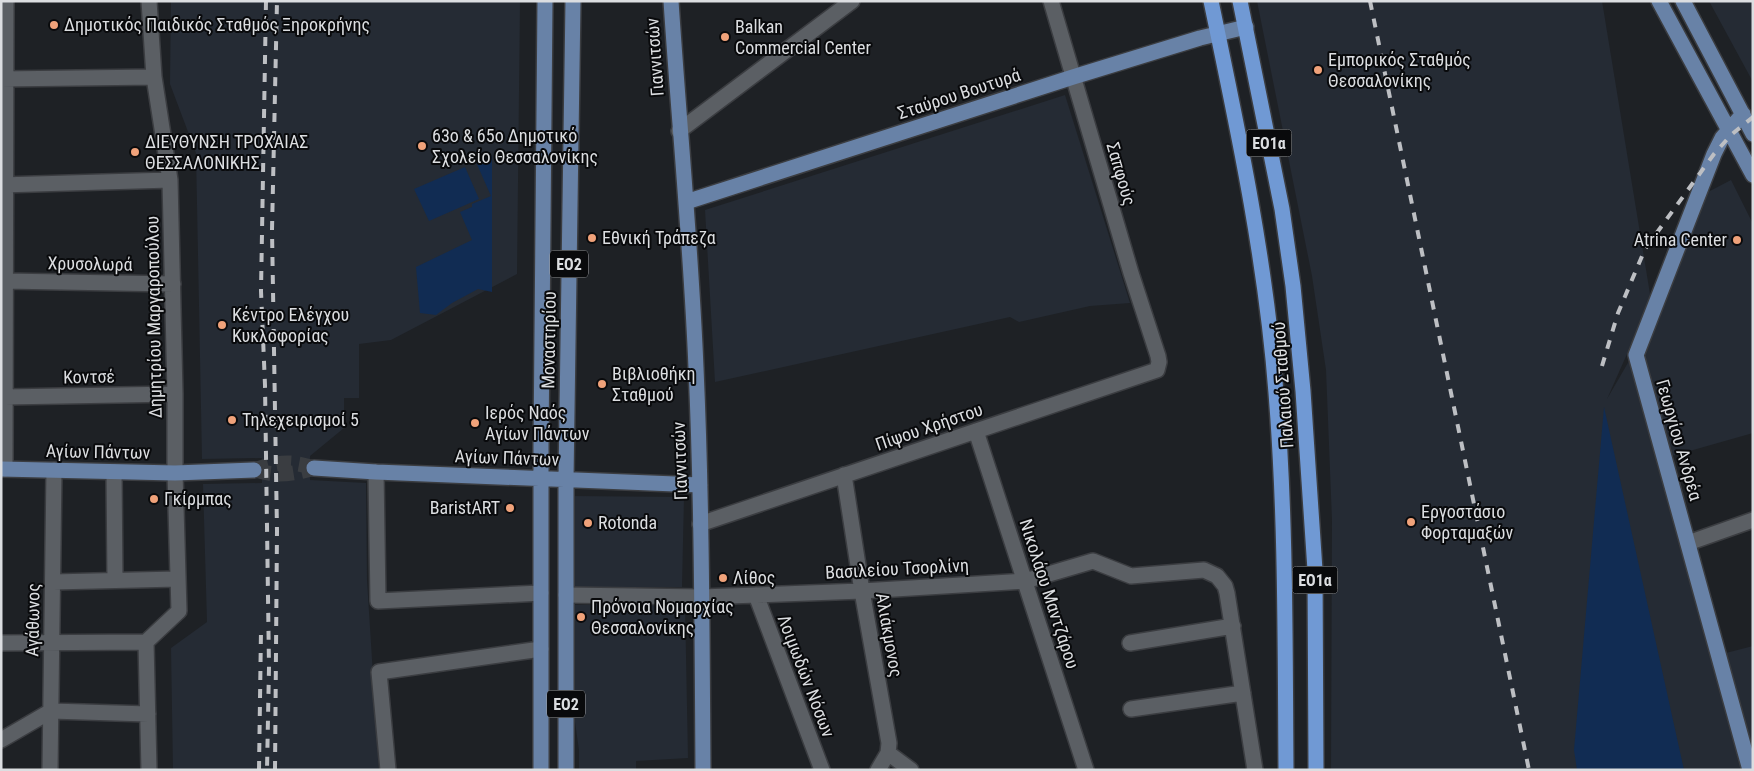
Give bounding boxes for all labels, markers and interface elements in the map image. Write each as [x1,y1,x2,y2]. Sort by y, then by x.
place label: Δημοτικός Παιδικός Σταθμός Ξηροκρήνης [64,14,370,35]
place label: Balkan Commercial Center [735,16,872,58]
street label: Γιαννιτσών [641,17,668,97]
marker: Δημοτικός Παιδικός Σταθμός Ξηροκρήνης [48,19,60,31]
marker: Balkan Commercial Center [719,31,731,43]
place label: Εμπορικός Σταθμός Θεσσαλονίκης [1328,49,1471,91]
street label: Σταύρου Βουτυρά [895,64,1023,123]
marker: Εμπορικός Σταθμός Θεσσαλονίκης [1312,64,1324,76]
place label: 63ο & 65o Δημοτικό Σχολείο Θεσσαλονίκης [432,125,598,167]
road number: ΕΟ1α [1246,130,1292,156]
place label: ΔΙΕΥΘΥΝΣΗ ΤΡΟΧΑΙΑΣ ΘΕΣΣΑΛΟΝΙΚΗΣ [145,131,308,173]
marker: 63ο & 65o Δημοτικό Σχολείο Θεσσαλονίκης [416,140,428,152]
street label: Σαπφούς [1102,140,1140,208]
marker: ΔΙΕΥΘΥΝΣΗ ΤΡΟΧΑΙΑΣ ΘΕΣΣΑΛΟΝΙΚΗΣ [129,146,141,158]
street label: Δημητρίου Μαργαροπούλου [141,216,166,418]
place label: Εθνική Τράπεζα [602,227,716,248]
place label: Atrina Center [1634,229,1728,250]
marker: Εθνική Τράπεζα [586,232,598,244]
marker: Atrina Center [1731,234,1743,246]
road number: ΕΟ2 [550,250,588,278]
street label: Χρυσολωρά [47,252,133,275]
street label: Μοναστηρίου [537,291,560,389]
place label: Κέντρο Ελέγχου Κυκλοφορίας [232,304,349,346]
marker: Κέντρο Ελέγχου Κυκλοφορίας [216,319,228,331]
street label: Παλαιού Σταθμού [1268,321,1297,449]
place label: Βιβλιοθήκη Σταθμού [612,363,695,405]
street label: Κοντσέ [63,366,115,387]
street label: Γεωργίου Ανδρέα [1652,377,1707,503]
marker: Βιβλιοθήκη Σταθμού [596,378,608,390]
street label: Πίψου Χρήστου [872,398,985,455]
place label: Ιερός Ναός Αγίων Πάντων [485,402,590,444]
place label: Τηλεχειρισμοί 5 [242,409,359,430]
marker: Τηλεχειρισμοί 5 [226,414,238,426]
marker: Ιερός Ναός Αγίων Πάντων [469,417,481,429]
street label: Γιαννιτσών [668,421,691,501]
street label: Αγίων Πάντων [46,440,151,463]
street label: Αγίων Πάντων [454,445,560,470]
place label: Γκίρμπας [164,488,232,509]
marker: Γκίρμπας [148,493,160,505]
place label: BaristART [430,497,500,518]
place label: Εργοστάσιο Φορταμαξών [1421,501,1513,543]
marker: BaristART [504,502,516,514]
place label: Rotonda [598,512,657,533]
street label: Νικολάου Μαντζάρου [1015,516,1084,671]
marker: Εργοστάσιο Φορταμαξών [1405,516,1417,528]
marker: Rotonda [582,517,594,529]
street label: Βασιλείου Τσορλίνη [825,554,969,583]
road number: ΕΟ1α [1292,566,1338,594]
place label: Λίθος [733,567,775,588]
marker: Λίθος [717,572,729,584]
street label: Αγάθωνος [21,583,44,657]
street label: Αλιάκμονος [872,591,907,679]
place label: Πρόνοια Νομαρχίας Θεσσαλονίκης [591,596,734,638]
marker: Πρόνοια Νομαρχίας Θεσσαλονίκης [575,611,587,623]
street label: Λοιμωδών Νόσων [773,612,840,740]
road number: ΕΟ2 [547,691,585,718]

